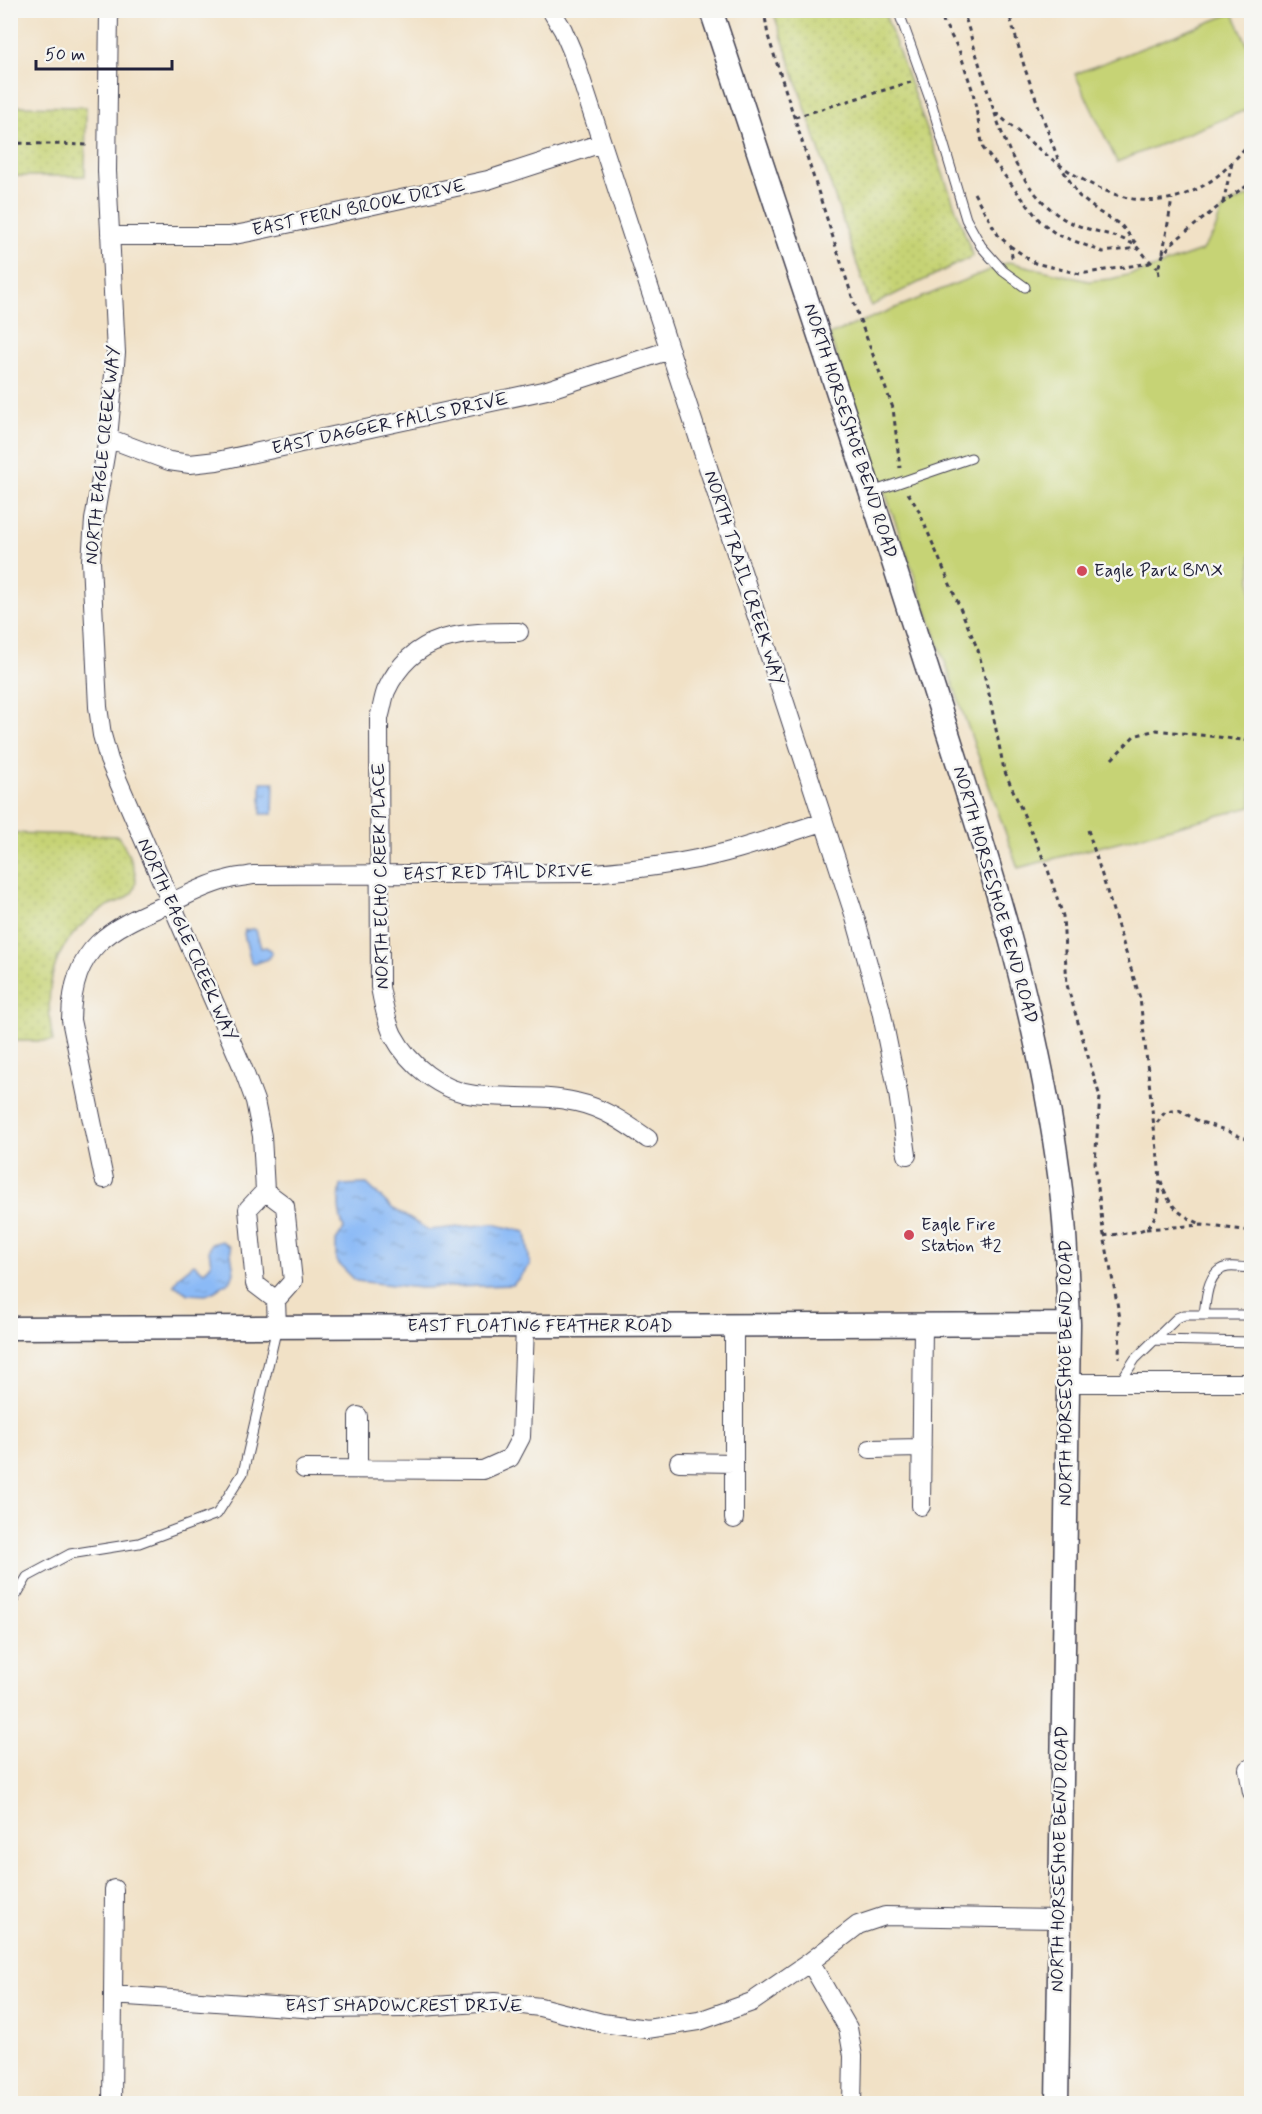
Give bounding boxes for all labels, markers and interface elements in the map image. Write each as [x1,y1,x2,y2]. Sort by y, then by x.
scale bar [36,33,172,71]
text: 50 m [45,43,85,67]
street label: EAST FERN BROOK DRIVE [250,174,468,242]
street label: NORTH HORSESHOE BEND ROAD [797,301,903,561]
street label: NORTH EAGLE CREEK WAY [80,344,126,566]
street label: EAST DAGGER FALLS DRIVE [270,387,511,461]
street label: NORTH TRAIL CREEK WAY [698,468,790,688]
place label: Eagle Park BMX [1094,559,1223,583]
marker: Eagle Park BMX [1075,564,1089,578]
street label: NORTH ECHO CREEK PLACE [367,762,395,989]
street label: NORTH HORSESHOE BEND ROAD [947,764,1043,1026]
street label: NORTH EAGLE CREEK WAY [131,835,243,1046]
street label: EAST RED TAIL DRIVE [403,859,593,887]
place label: Eagle Fire Station #2 [921,1213,1002,1258]
marker: Eagle Fire Station #2 [902,1228,916,1242]
street label: NORTH HORSESHOE BEND ROAD [1054,1240,1078,1506]
street label: EAST FLOATING FEATHER ROAD [407,1314,673,1338]
street label: NORTH HORSESHOE BEND ROAD [1046,1726,1074,1992]
street label: EAST SHADOWCREST DRIVE [285,1994,523,2018]

